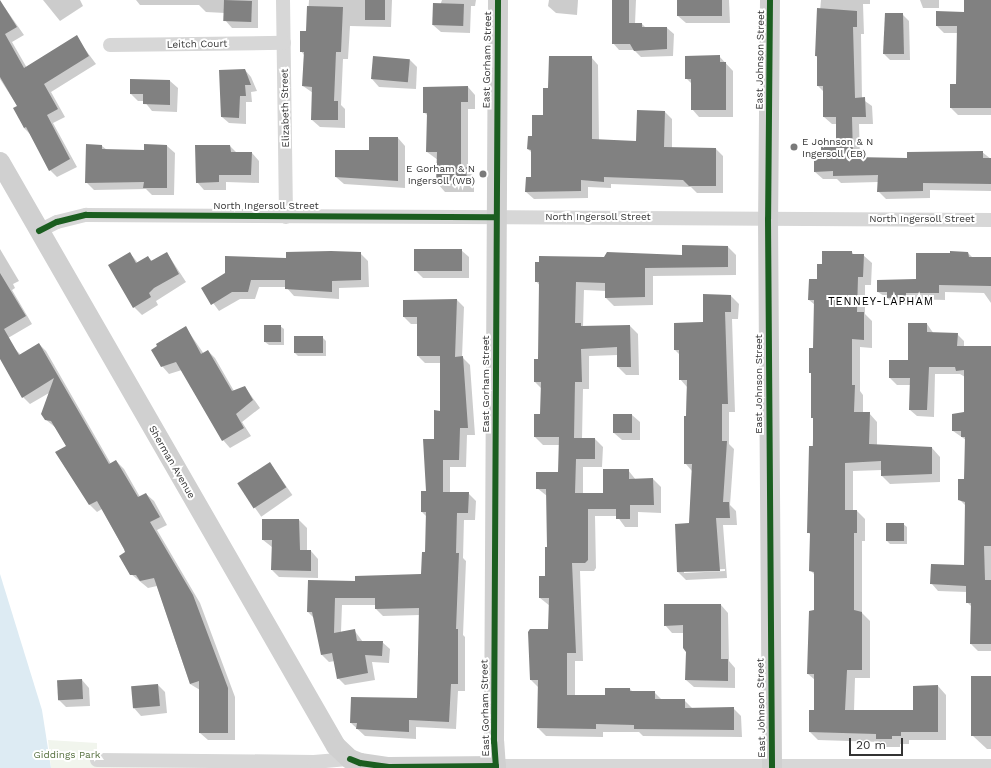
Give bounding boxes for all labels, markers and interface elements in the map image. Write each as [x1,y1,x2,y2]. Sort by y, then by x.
street label: East Johnson Street [753,10,767,110]
street label: East Gorham Street [480,11,494,109]
street label: Leitch Court [167,37,227,51]
street label: Elizabeth Street [278,68,292,148]
place label: E Johnson & N Ingersoll (EB) [802,135,874,158]
marker: E Johnson & N Ingersoll (EB) [789,142,799,152]
place label: E Gorham & N Ingersoll (WB) [406,162,475,186]
marker: E Gorham & N Ingersoll (WB) [478,169,488,179]
street label: North Ingersoll Street [213,200,319,212]
street label: North Ingersoll Street [545,211,651,223]
street label: North Ingersoll Street [869,213,975,225]
district label: TENNEY-LAPHAM [828,295,934,309]
street label: East Johnson Street [753,334,765,434]
street label: East Gorham Street [480,335,492,433]
street label: Sherman Avenue [146,423,198,501]
street label: East Johnson Street [754,658,768,758]
street label: East Gorham Street [478,659,492,757]
scale bar [851,730,905,756]
text: 20 m [856,738,886,752]
park label: Giddings Park [34,749,100,761]

